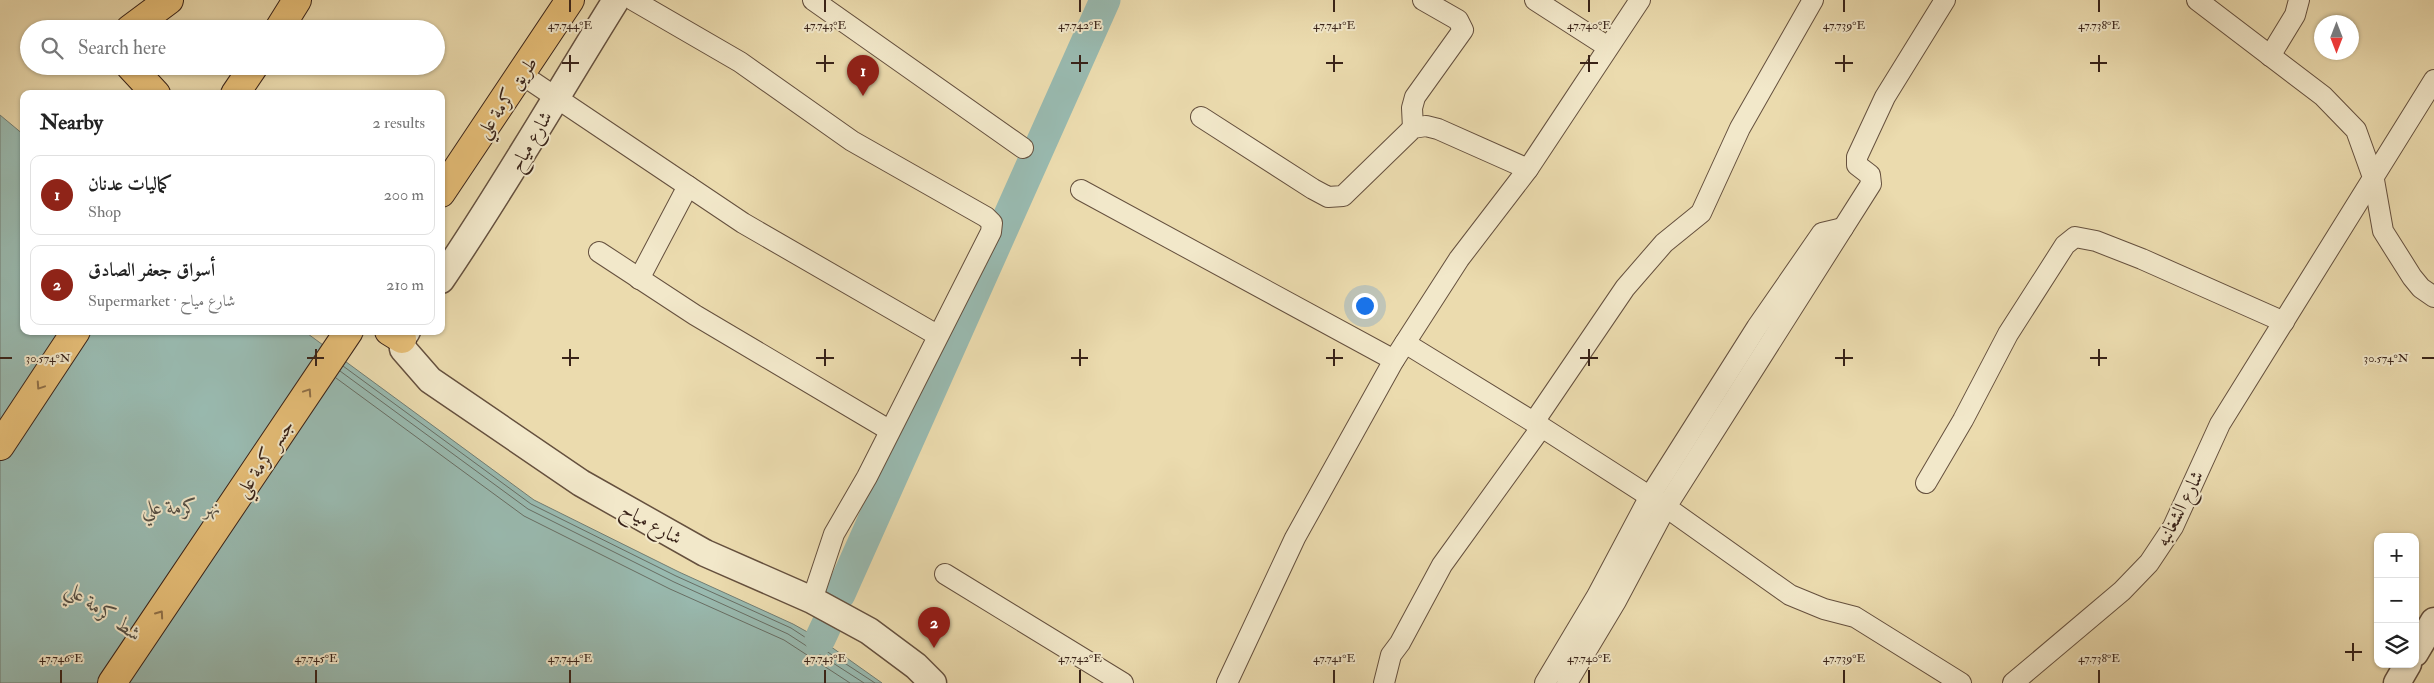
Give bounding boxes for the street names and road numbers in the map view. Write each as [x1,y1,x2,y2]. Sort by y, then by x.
street label: طريق كرمة علي [471,52,548,146]
street label: شارع مياح [504,107,562,179]
street label: جسر كرمة علي [230,415,305,505]
street label: شارع الشغانبه [2151,466,2212,552]
street label: شارع مياح [614,497,686,555]

